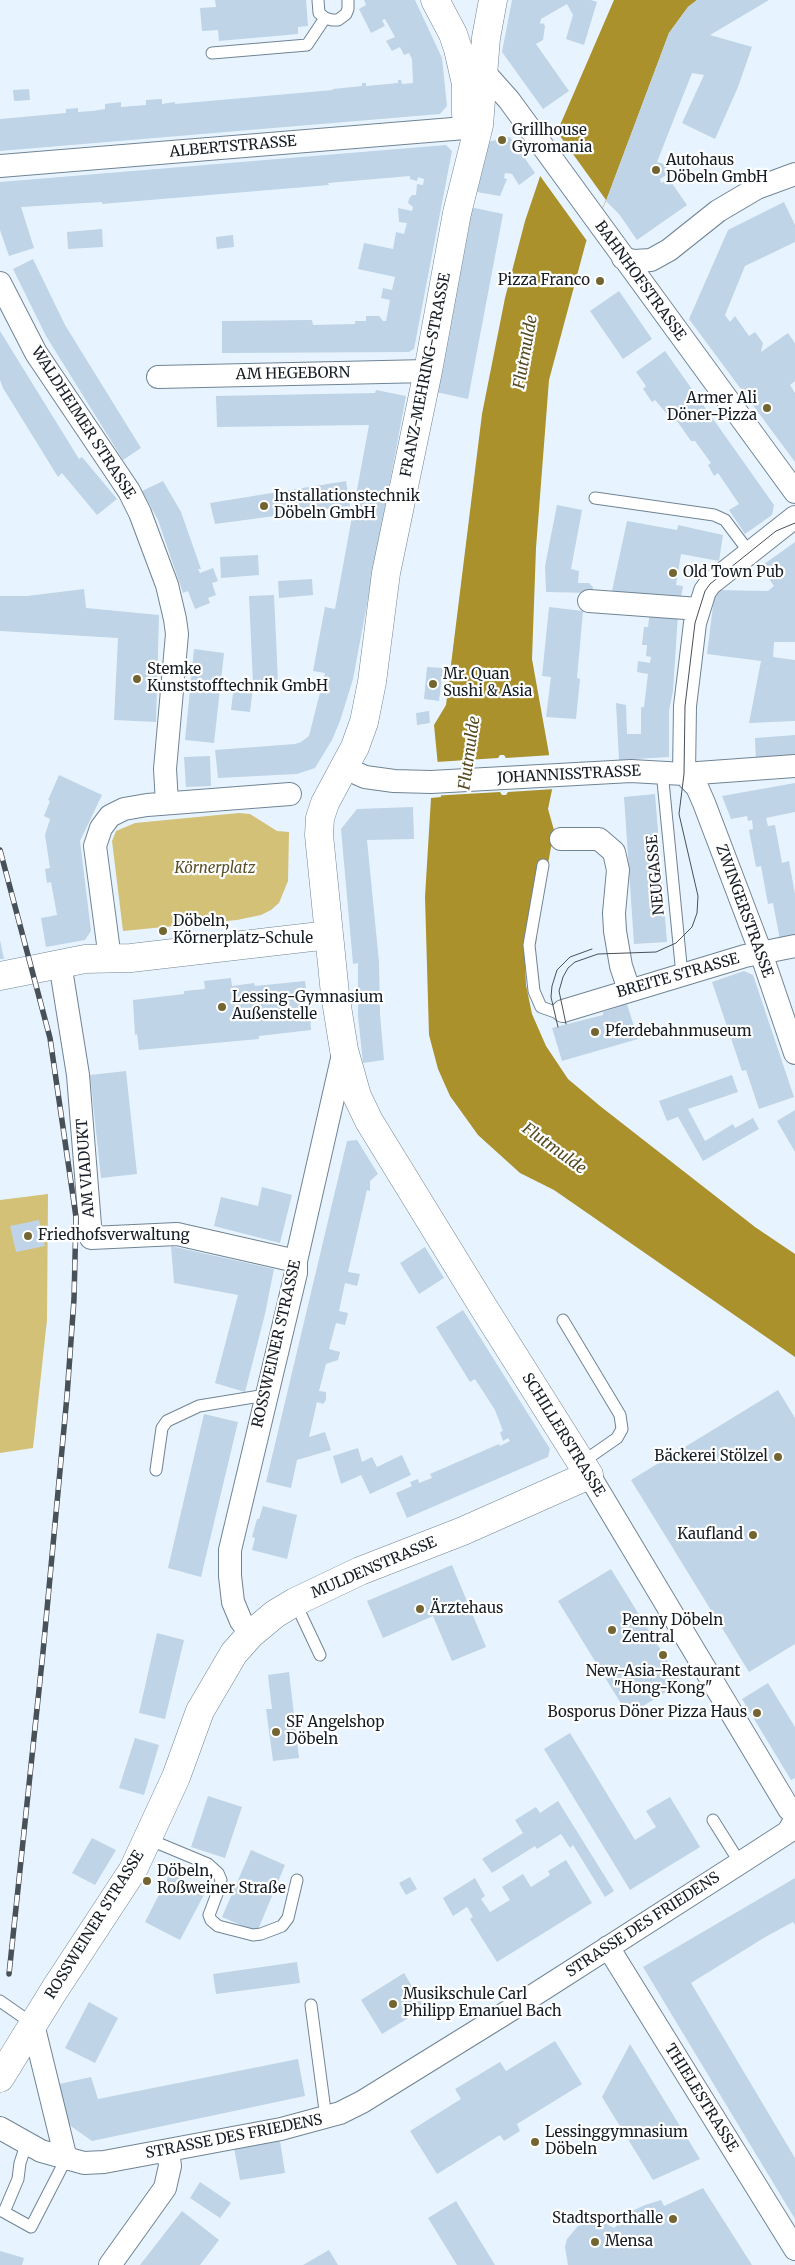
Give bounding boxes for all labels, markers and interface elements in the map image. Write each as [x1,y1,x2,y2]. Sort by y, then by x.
place label: Grillhouse Gyromania [512,122,592,157]
street label: ALBERTSTRASSE [169,132,297,162]
marker: Grillhouse Gyromania [496,134,508,146]
place label: Autohaus Döbeln GmbH [666,152,768,187]
marker: Autohaus Döbeln GmbH [650,164,662,176]
street label: BAHNHOFSTRASSE [591,218,689,344]
street label: FRANZ-MEHRING-STRASSE [397,271,455,479]
place label: Pizza Franco [498,272,590,290]
marker: Pizza Franco [594,275,606,287]
water label: Flutmulde [510,314,542,390]
street label: WALDHEIMER STRASSE [27,344,139,502]
street label: AM HEGEBORN [236,364,350,384]
place label: Armer Ali Döner-Pizza [667,390,757,425]
marker: Armer Ali Döner-Pizza [761,402,773,414]
place label: Installationstechnik Döbeln GmbH [274,488,420,523]
marker: Installationstechnik Döbeln GmbH [258,500,270,512]
place label: Old Town Pub [683,564,784,582]
marker: Old Town Pub [667,567,679,579]
place label: Stemke Kunststofftechnik GmbH [147,661,328,696]
place label: Mr. Quan Sushi & Asia [443,666,532,701]
marker: Stemke Kunststofftechnik GmbH [131,673,143,685]
marker: Mr. Quan Sushi & Asia [427,678,439,690]
water label: Flutmulde [455,715,485,791]
street label: JOHANNISSTRASSE [497,762,641,788]
street label: NEUGASSE [644,834,668,916]
street label: ZWINGERSTRASSE [711,842,777,980]
park label: Körnerplatz [175,860,255,878]
place label: Döbeln, Körnerplatz-Schule [173,913,313,948]
marker: Döbeln, Körnerplatz-Schule [157,925,169,937]
street label: BREITE STRASSE [615,950,741,1002]
place label: Lessing-Gymnasium Außenstelle [232,989,383,1024]
marker: Lessing-Gymnasium Außenstelle [216,1001,228,1013]
place label: Pferdebahnmuseum [605,1023,752,1041]
marker: Pferdebahnmuseum [589,1026,601,1038]
street label: AM VIADUKT [74,1118,98,1218]
water label: Flutmulde [518,1119,590,1179]
place label: Friedhofsverwaltung [38,1227,189,1245]
marker: Friedhofsverwaltung [22,1230,34,1242]
street label: ROSSWEINER STRASSE [249,1258,305,1430]
street label: SCHILLERSTRASSE [518,1370,608,1500]
place label: Bäckerei Stölzel [654,1448,768,1466]
marker: Bäckerei Stölzel [772,1451,784,1463]
place label: Kaufland [677,1526,743,1544]
marker: Kaufland [747,1529,759,1541]
street label: MULDENSTRASSE [309,1533,439,1603]
place label: Ärztehaus [430,1600,503,1618]
marker: Ärztehaus [414,1603,426,1615]
place label: Penny Döbeln Zentral [622,1612,723,1647]
marker: Penny Döbeln Zentral [606,1624,618,1636]
marker: New-Asia-Restaurant "Hong-Kong" [657,1649,669,1661]
place label: New-Asia-Restaurant "Hong-Kong" [586,1663,740,1698]
place label: Bosporus Döner Pizza Haus [548,1704,747,1722]
marker: Bosporus Döner Pizza Haus [751,1707,763,1719]
place label: SF Angelshop Döbeln [286,1714,384,1749]
marker: SF Angelshop Döbeln [270,1726,282,1738]
street label: ROSSWEINER STRASSE [42,1847,148,2003]
place label: Döbeln, Roßweiner Straße [157,1863,286,1898]
street label: STRASSE DES FRIEDENS [563,1869,723,1981]
marker: Döbeln, Roßweiner Straße [141,1875,153,1887]
place label: Musikschule Carl Philipp Emanuel Bach [403,1986,562,2021]
marker: Musikschule Carl Philipp Emanuel Bach [387,1998,399,2010]
street label: THIELESTRASSE [660,2041,742,2155]
street label: STRASSE DES FRIEDENS [144,2111,324,2163]
place label: Lessinggymnasium Döbeln [545,2124,688,2159]
marker: Lessinggymnasium Döbeln [529,2136,541,2148]
place label: Stadtsporthalle [552,2210,663,2228]
marker: Stadtsporthalle [667,2213,679,2225]
place label: Mensa [605,2233,653,2251]
marker: Mensa [589,2236,601,2248]

